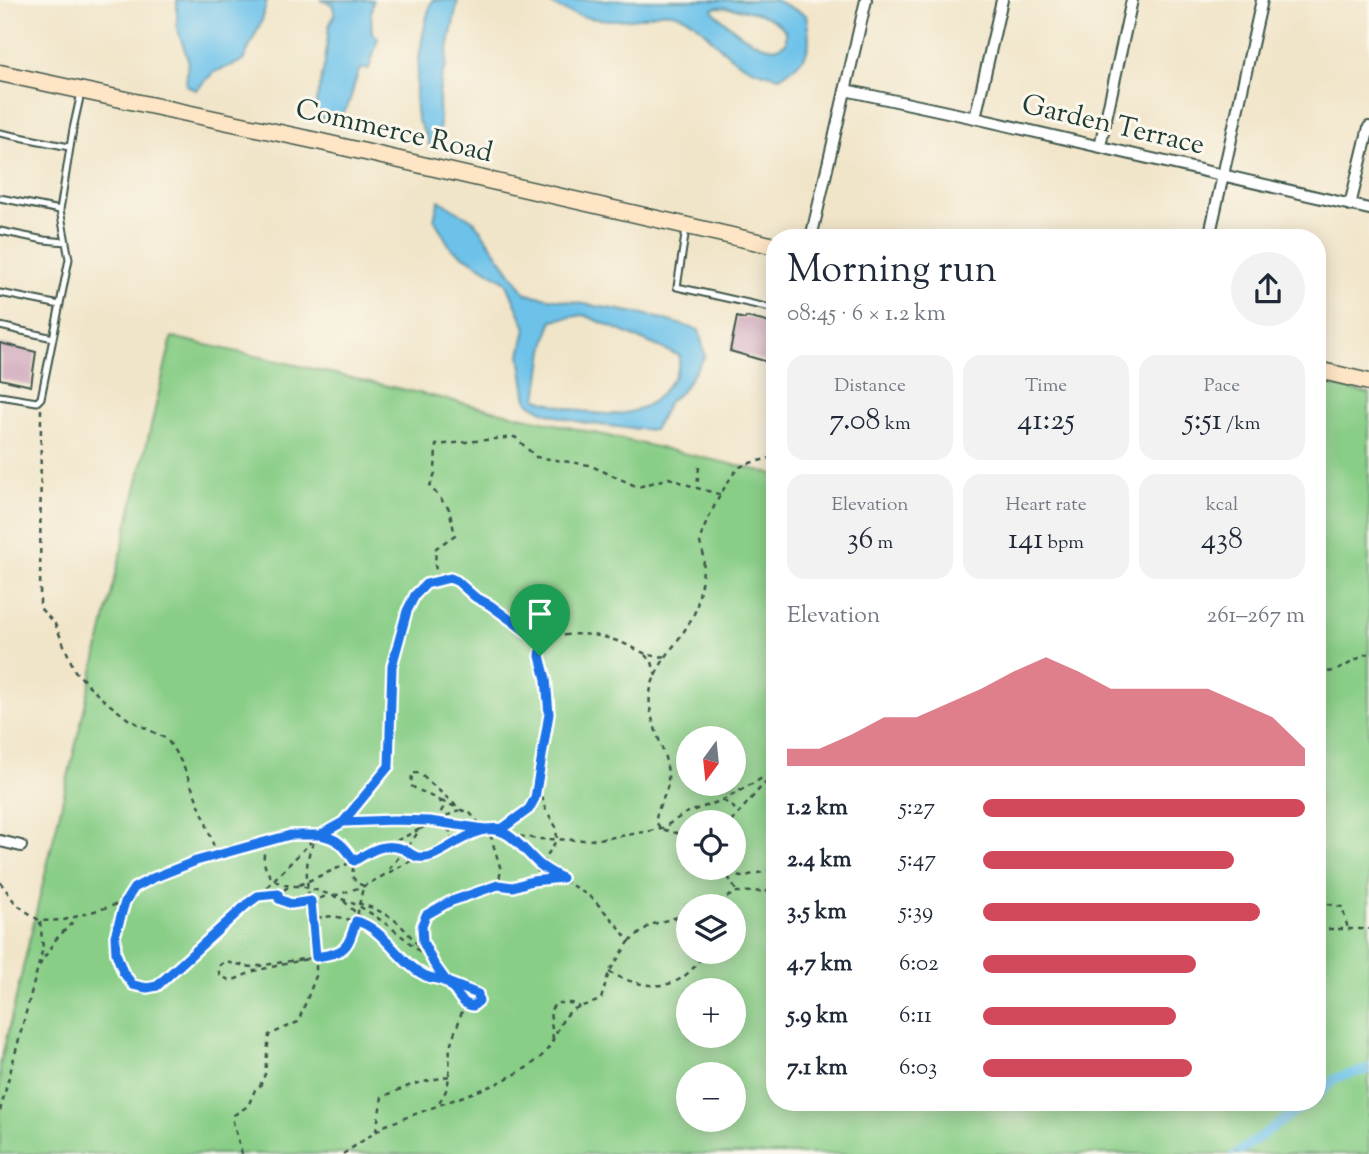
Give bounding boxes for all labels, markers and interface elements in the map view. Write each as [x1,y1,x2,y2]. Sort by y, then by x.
street label: Garden Terrace [1018,86,1208,166]
street label: Commerce Road [291,90,497,174]
text: Morning run [787,245,997,299]
button: share [1231,252,1305,326]
text: 08:45 · 6 × 1.2 km [787,298,946,331]
text: Distance [834,373,906,400]
text: Time [1025,373,1067,400]
text: Pace [1204,373,1240,400]
text: 7.08 [829,400,881,443]
text: 41:25 [1017,400,1075,443]
text: 5:51 [1184,400,1222,443]
text: km [881,411,911,438]
text: /km [1222,411,1260,438]
text: Elevation [831,492,909,519]
text: Heart rate [1005,492,1087,519]
text: kcal [1206,492,1238,519]
text: 36 [847,519,874,562]
text: 141 [1008,519,1044,562]
text: 438 [1201,519,1243,562]
text: m [874,530,893,557]
text: bpm [1044,530,1084,557]
pin [510,584,570,656]
icon: arrive [521,595,559,633]
text: Elevation [787,600,880,633]
text: 261–267 m [1207,600,1305,633]
north arrow [676,726,746,796]
map controls [676,726,746,1132]
text: 1.2 km [787,792,848,825]
text: 5:27 [899,792,935,825]
button: locate [676,810,746,880]
text: 2.4 km [787,844,852,877]
text: 5:47 [899,844,936,877]
button: layers [676,894,746,964]
text: 3.5 km [787,896,846,929]
text: 5:39 [899,896,933,929]
text: 4.7 km [787,948,852,981]
text: 6:02 [899,948,939,981]
button: + [676,978,746,1048]
text: 5.9 km [787,1000,848,1033]
text: 6:11 [899,1000,932,1033]
text: 7.1 km [787,1052,848,1085]
text: 6:03 [899,1052,937,1085]
button: − [676,1062,746,1132]

